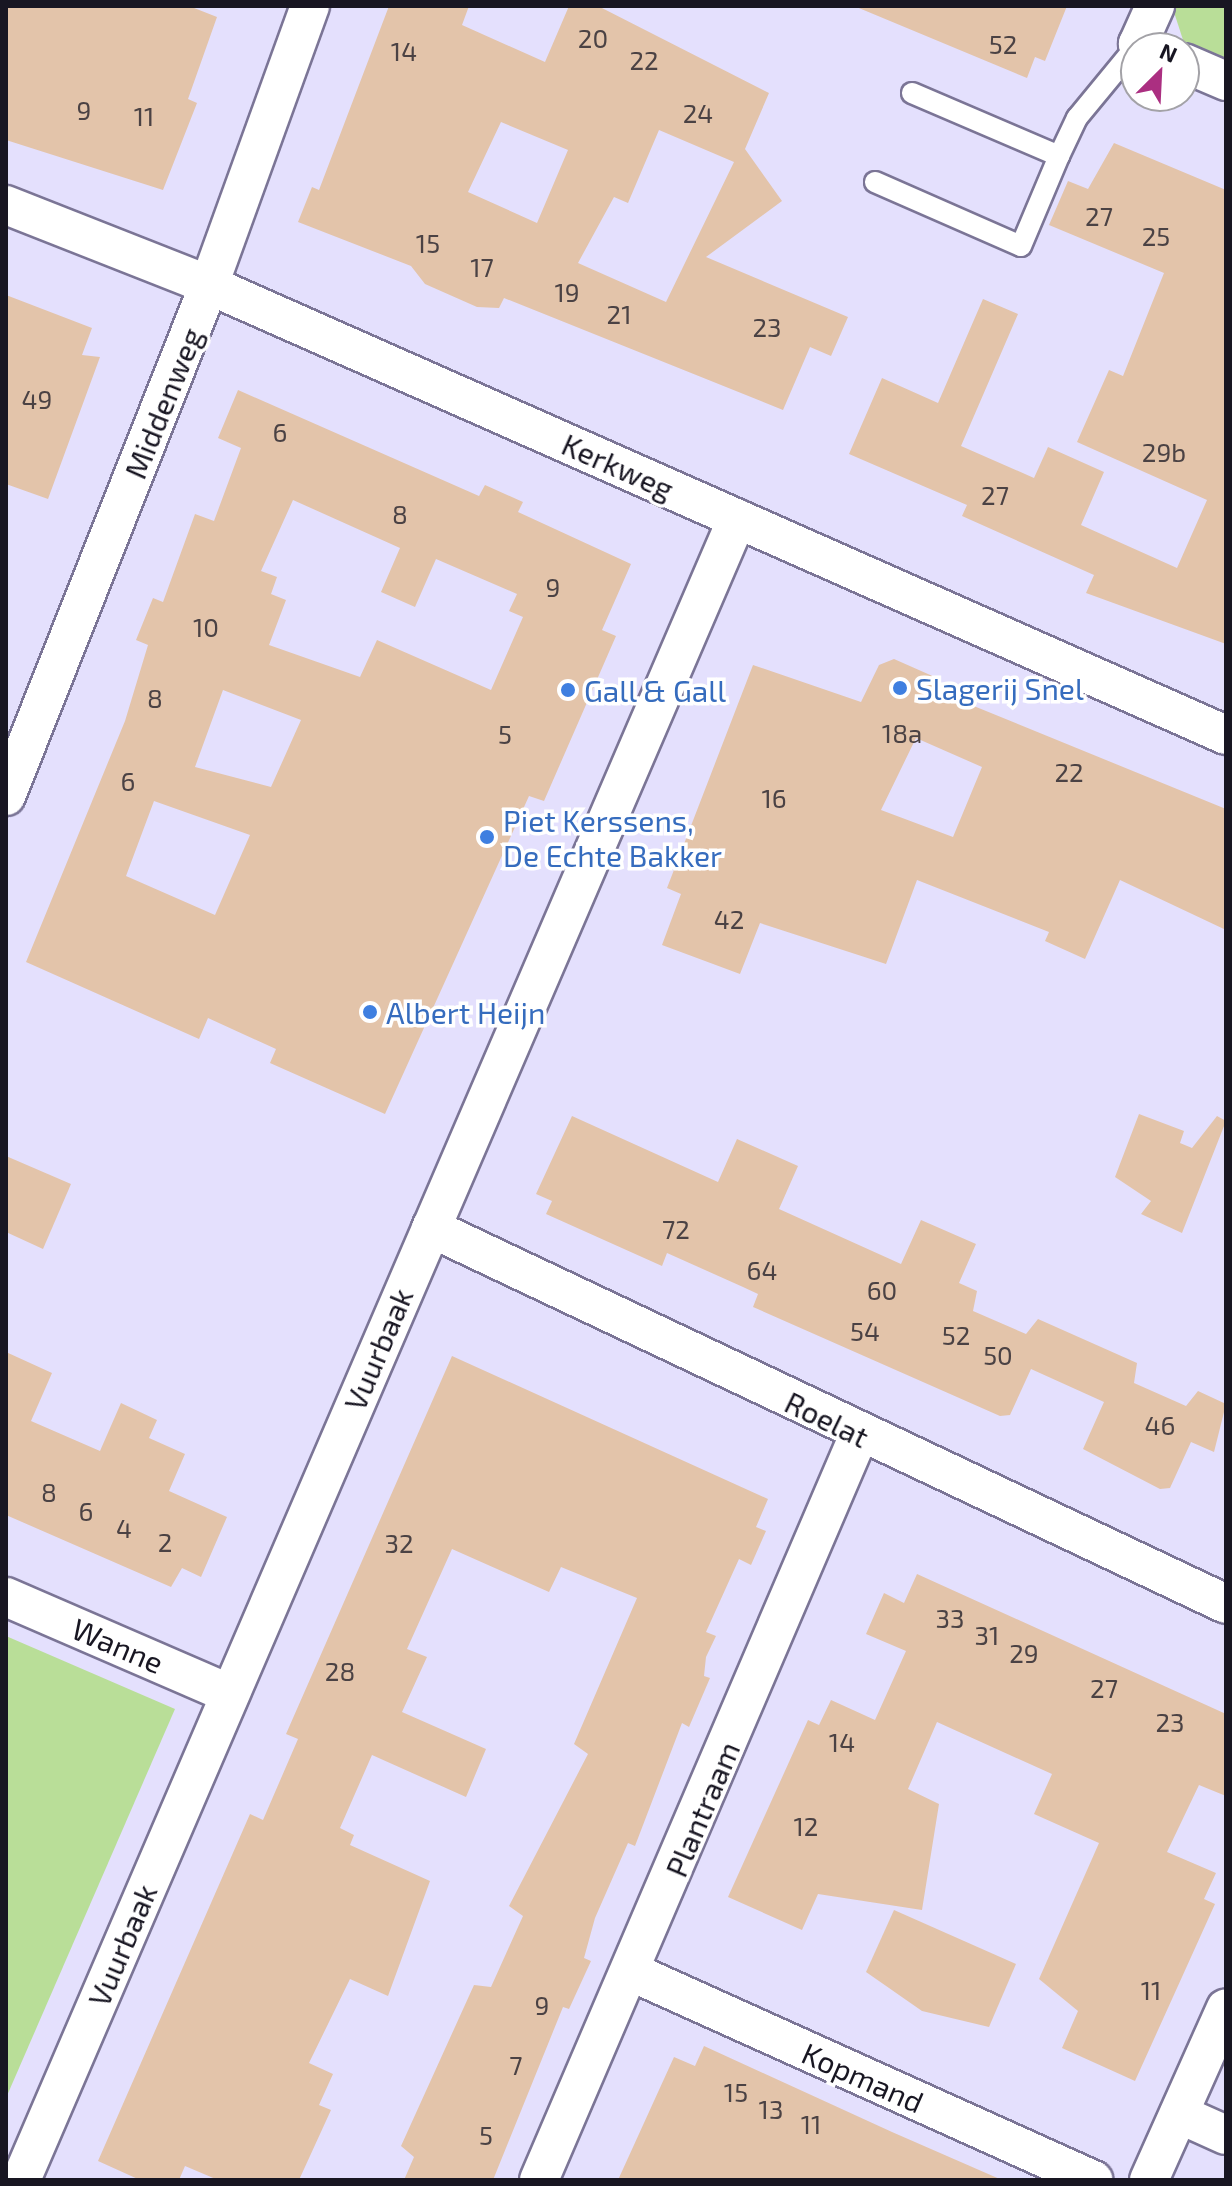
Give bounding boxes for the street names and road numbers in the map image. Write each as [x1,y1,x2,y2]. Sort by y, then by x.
street label: Middenweg [117,322,209,484]
street label: Kerkweg [557,426,679,506]
street label: Vuurbaak [336,1283,420,1415]
street label: Roelat [779,1383,875,1455]
street label: Wanne [67,1610,169,1680]
street label: Plantraam [657,1736,747,1882]
street label: Vuurbaak [80,1879,164,2011]
street label: Kopmand [797,2034,929,2120]

